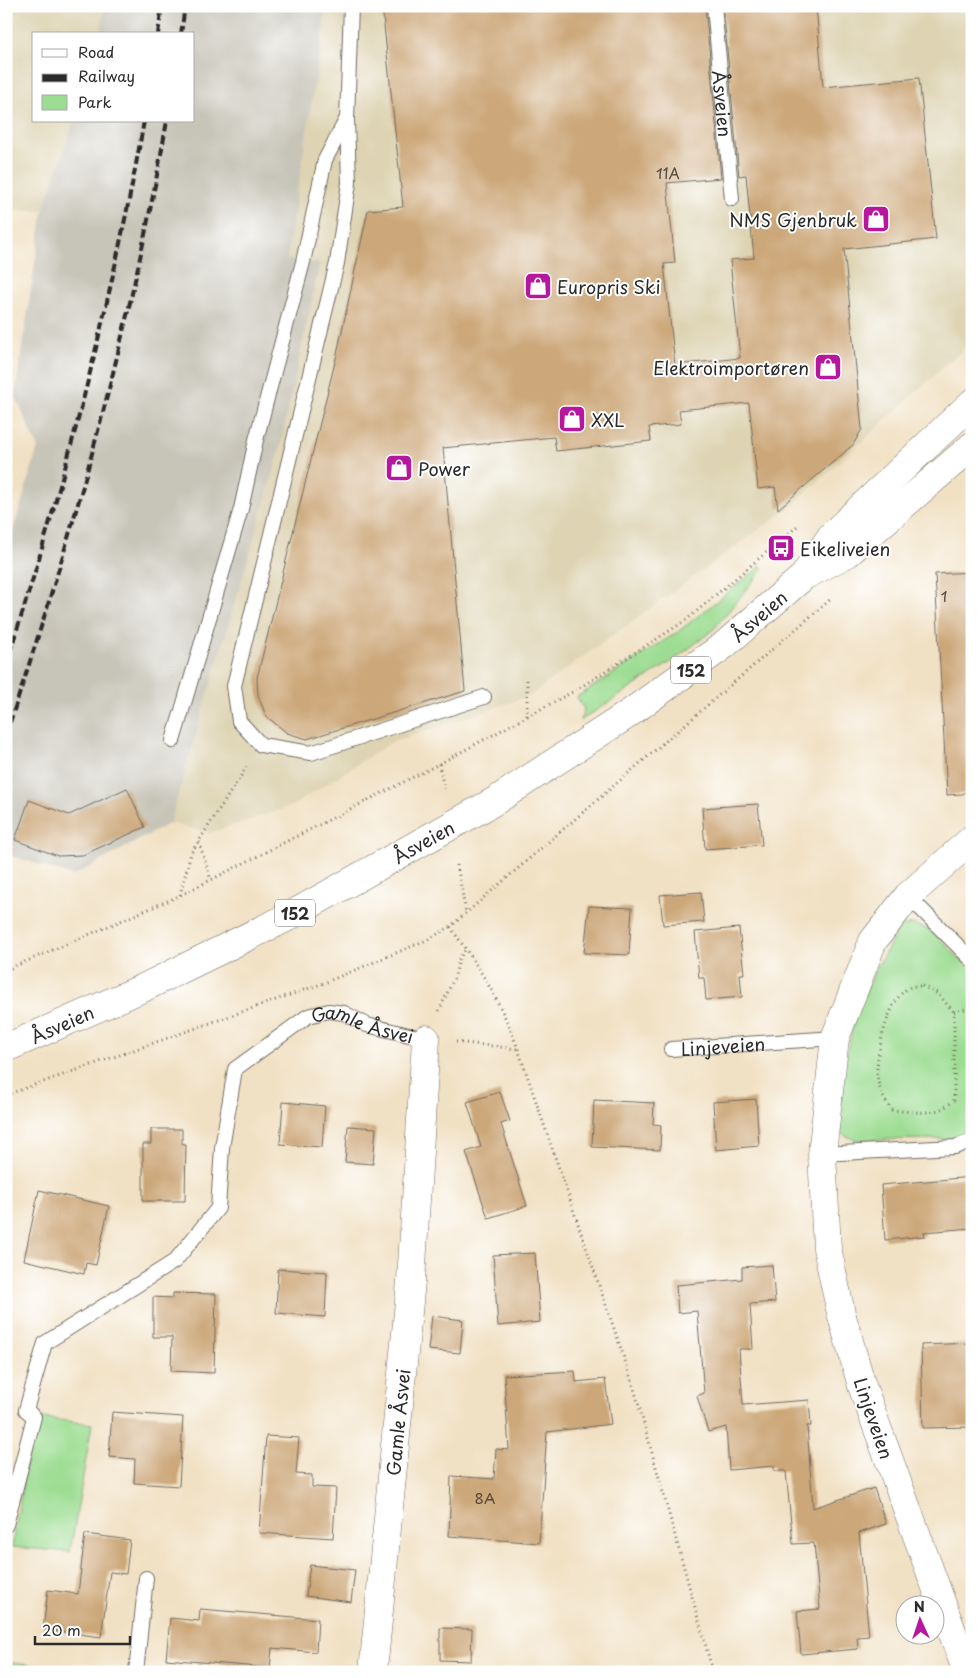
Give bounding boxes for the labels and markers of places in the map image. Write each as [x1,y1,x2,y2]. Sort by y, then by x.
shop icon: NMS Gjenbruk [861,204,891,234]
place label: NMS Gjenbruk [729,206,857,233]
shop icon: Europris Ski [523,271,553,301]
place label: Europris Ski [557,273,660,300]
shop icon: Elektroimportøren [813,352,843,382]
place label: Elektroimportøren [653,354,809,381]
shop icon: XXL [557,404,587,434]
place label: XXL [591,406,624,433]
shop icon: Power [384,453,414,483]
place label: Power [418,455,471,482]
bus stop icon: Eikeliveien [766,533,796,563]
place label: Eikeliveien [800,535,890,562]

